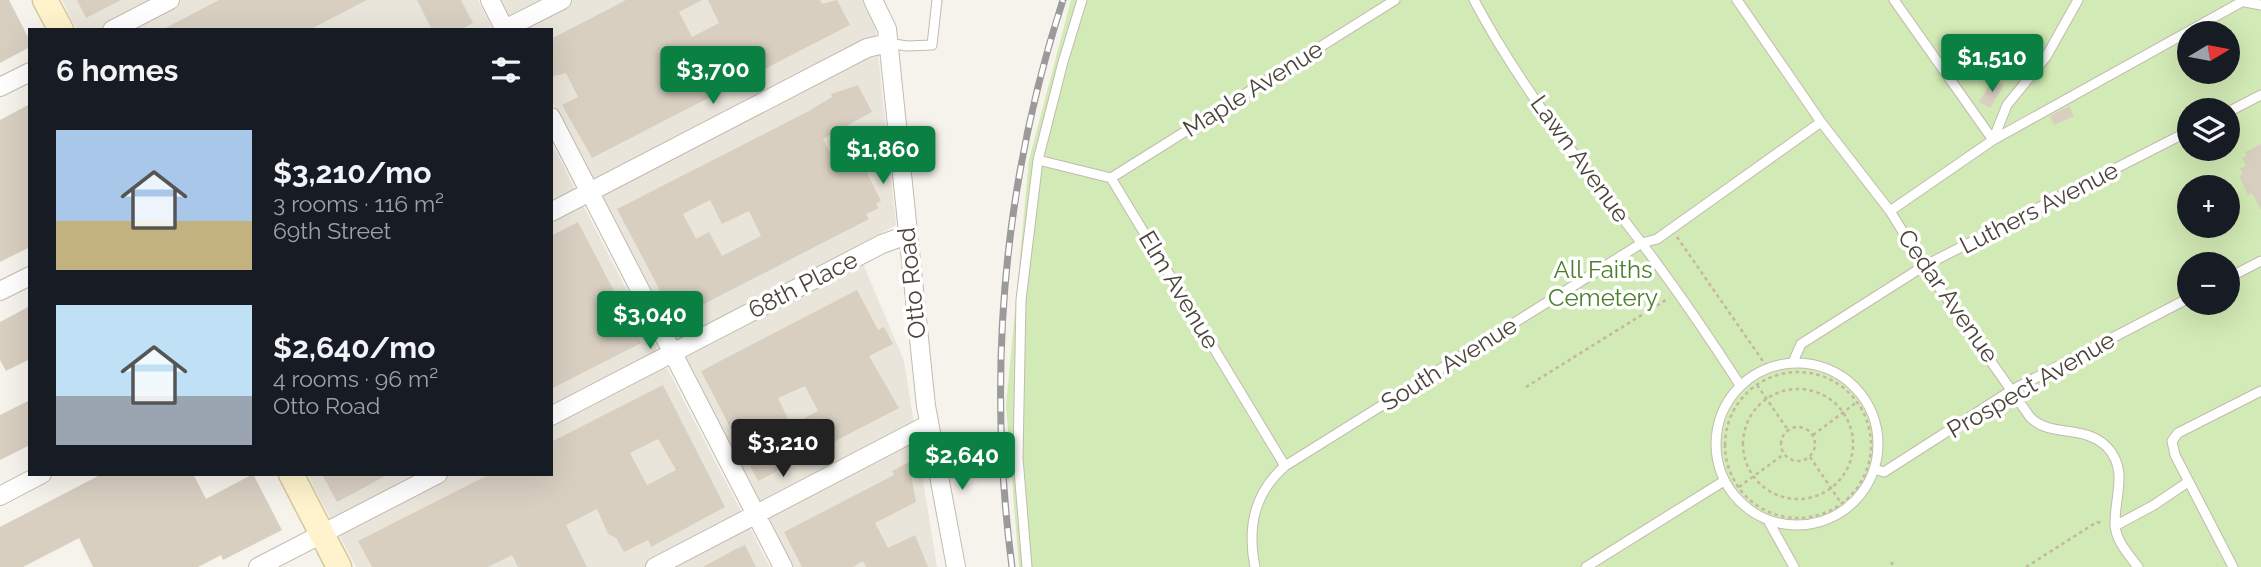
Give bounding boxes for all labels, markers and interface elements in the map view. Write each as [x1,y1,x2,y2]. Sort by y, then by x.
north arrow [2177,21,2240,84]
map controls [2177,21,2240,315]
street label: Maple Avenue [1178,34,1328,143]
pin: $1,510 [1935,34,2049,94]
text: $1,510 [1957,43,2027,70]
pin: $3,700 [656,46,770,106]
icon: filters [487,51,525,89]
text: 6 homes [56,53,178,88]
text: $3,700 [676,55,750,82]
street label: Lawn Avenue [1525,90,1636,228]
button: layers [2177,98,2240,161]
pin: $1,860 [826,127,940,186]
text: $1,860 [846,135,920,162]
text: $3,210/mo [273,155,431,190]
street label: Luthers Avenue [1955,155,2123,260]
icon: home [112,158,196,242]
button: + [2177,175,2240,238]
text: 3 rooms · 116 m² [273,190,444,217]
text: 69th Street [273,217,391,244]
street label: Cedar Avenue [1892,223,2005,368]
street label: Elm Avenue [1133,225,1226,354]
street label: Otto Road [891,226,932,340]
street label: 68th Place [743,245,862,324]
button: − [2177,252,2240,315]
park label: All Faiths Cemetery [1548,255,1658,312]
pin: $3,040 [593,292,707,351]
text: $3,040 [613,300,687,327]
street label: South Avenue [1375,310,1522,417]
street label: Prospect Avenue [1942,325,2120,444]
text: $2,640/mo [273,330,435,365]
icon: home [112,333,196,417]
text: 4 rooms · 96 m² [273,365,438,392]
text: Otto Road [273,392,380,419]
pin: $3,210 [726,420,840,479]
text: $3,210 [747,428,819,455]
pin: $2,640 [905,433,1019,492]
text: $2,640 [925,441,999,468]

